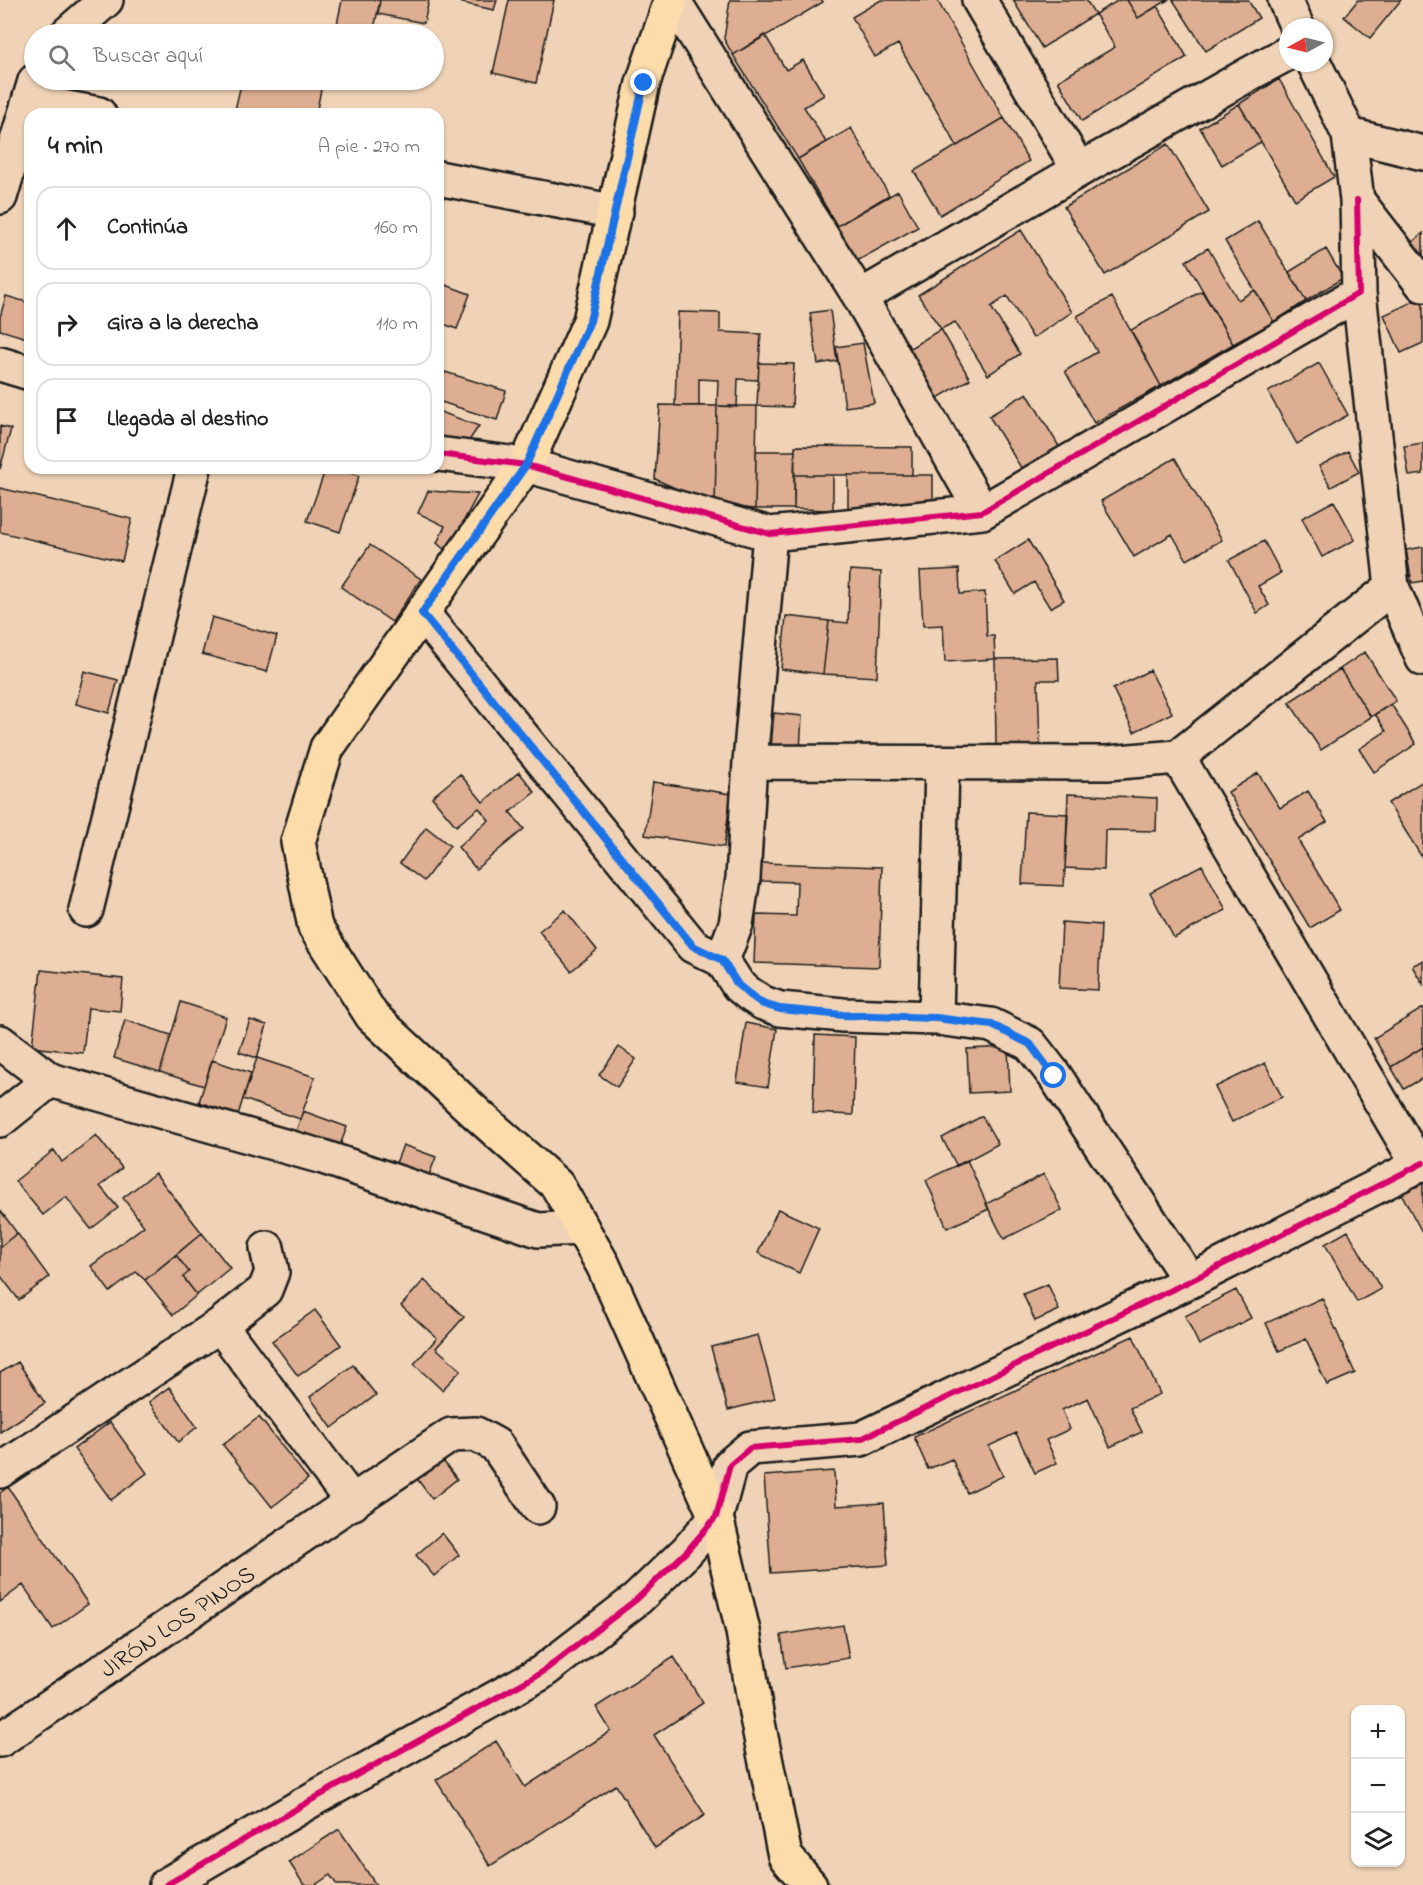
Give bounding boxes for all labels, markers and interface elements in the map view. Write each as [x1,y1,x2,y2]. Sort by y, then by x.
north arrow [1279,18,1333,72]
search box [24,24,444,90]
icon: search [45,41,78,74]
text: Buscar aquí [93,41,203,73]
route end [630,69,656,95]
text: 4 min [48,128,103,166]
text: A pie · 270 m [318,133,420,162]
icon: ahead [50,212,83,245]
text: Continúa [107,212,188,244]
text: 160 m [374,214,418,243]
icon: right [50,308,83,341]
text: Gira a la derecha [107,308,258,340]
text: 110 m [376,310,418,339]
icon: arrive [50,404,83,437]
text: Llegada al destino [107,404,268,436]
route start [1040,1062,1066,1088]
street label: JIRÓN LOS PINOS [94,1558,263,1688]
map controls [1351,1705,1405,1867]
button: + [1351,1705,1405,1759]
button: − [1351,1759,1405,1813]
button: layers [1351,1813,1405,1867]

